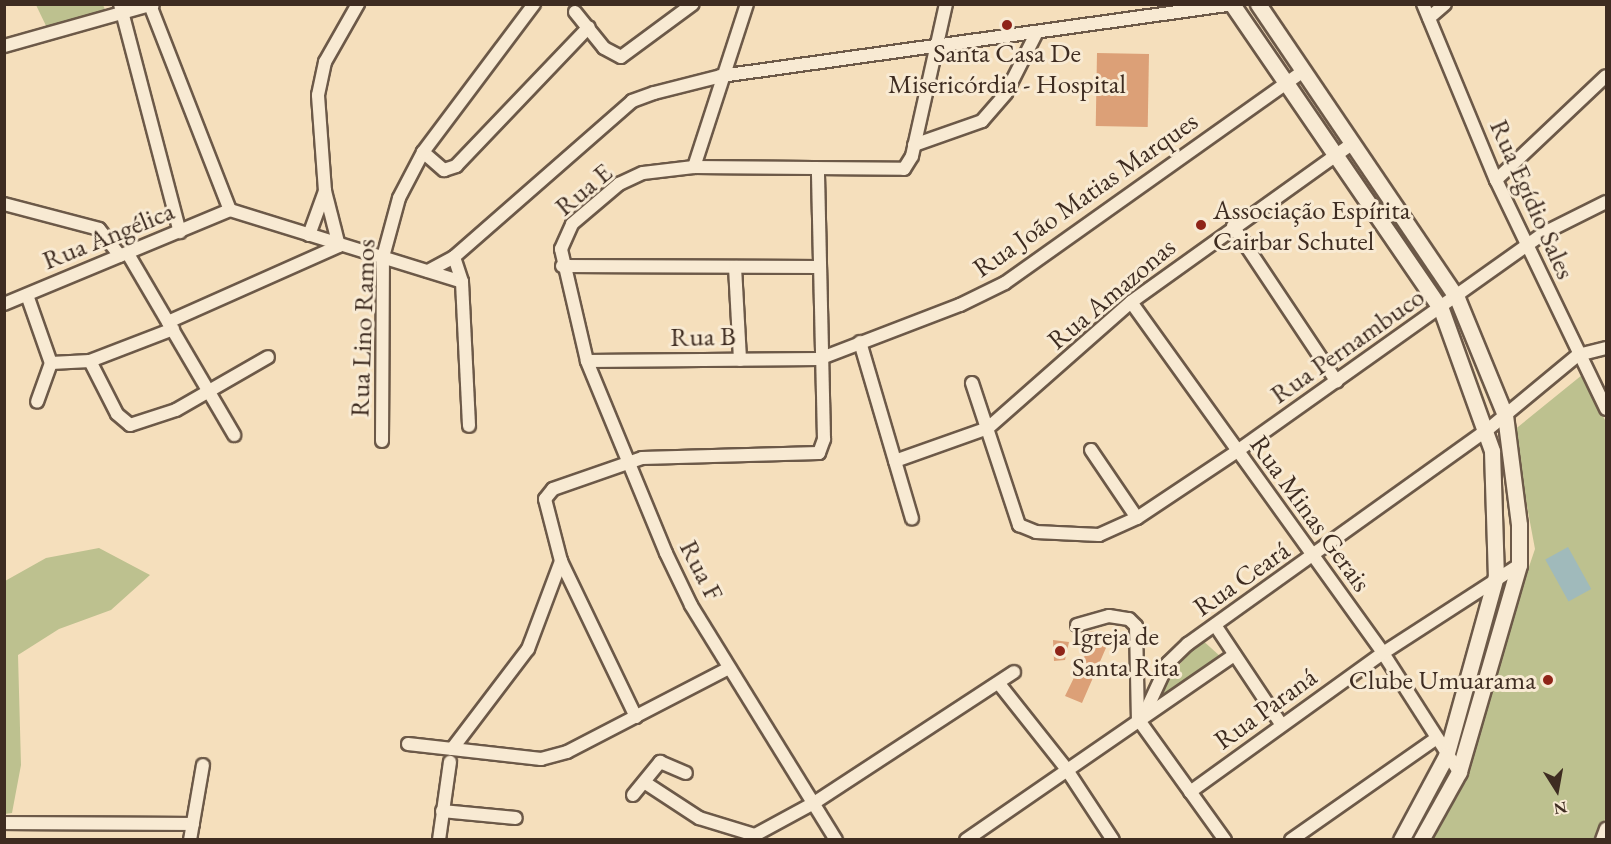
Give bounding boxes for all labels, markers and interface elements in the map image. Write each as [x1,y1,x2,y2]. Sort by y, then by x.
marker: Santa Casa De Misericórdia - Hospital [998,16,1016,34]
place label: Santa Casa De Misericórdia - Hospital [888,36,1126,99]
street label: Rua João Matias Marques [966,104,1204,284]
street label: Rua Egídio Sales [1483,114,1583,284]
street label: Rua E [548,156,618,222]
place label: Associação Espírita Cairbar Schutel [1213,193,1410,256]
street label: Rua Angélica [37,194,179,276]
marker: Associação Espírita Cairbar Schutel [1194,218,1208,232]
street label: Rua Amazonas [1041,230,1181,356]
street label: Rua Lino Ramos [343,238,381,418]
street label: Rua Pernambuco [1264,280,1430,410]
street label: Rua B [670,319,736,353]
street label: Rua Minas Gerais [1243,429,1379,597]
street label: Rua Ceará [1187,533,1295,623]
street label: Rua F [673,534,731,606]
place label: Igreja de Santa Rita [1072,619,1179,682]
marker: Igreja de Santa Rita [1053,644,1067,658]
street label: Rua Paraná [1207,660,1323,756]
place label: Clube Umuarama [1349,664,1536,696]
marker: Clube Umuarama [1541,673,1555,687]
north arrow [1527,760,1587,820]
text: N [1552,797,1569,820]

